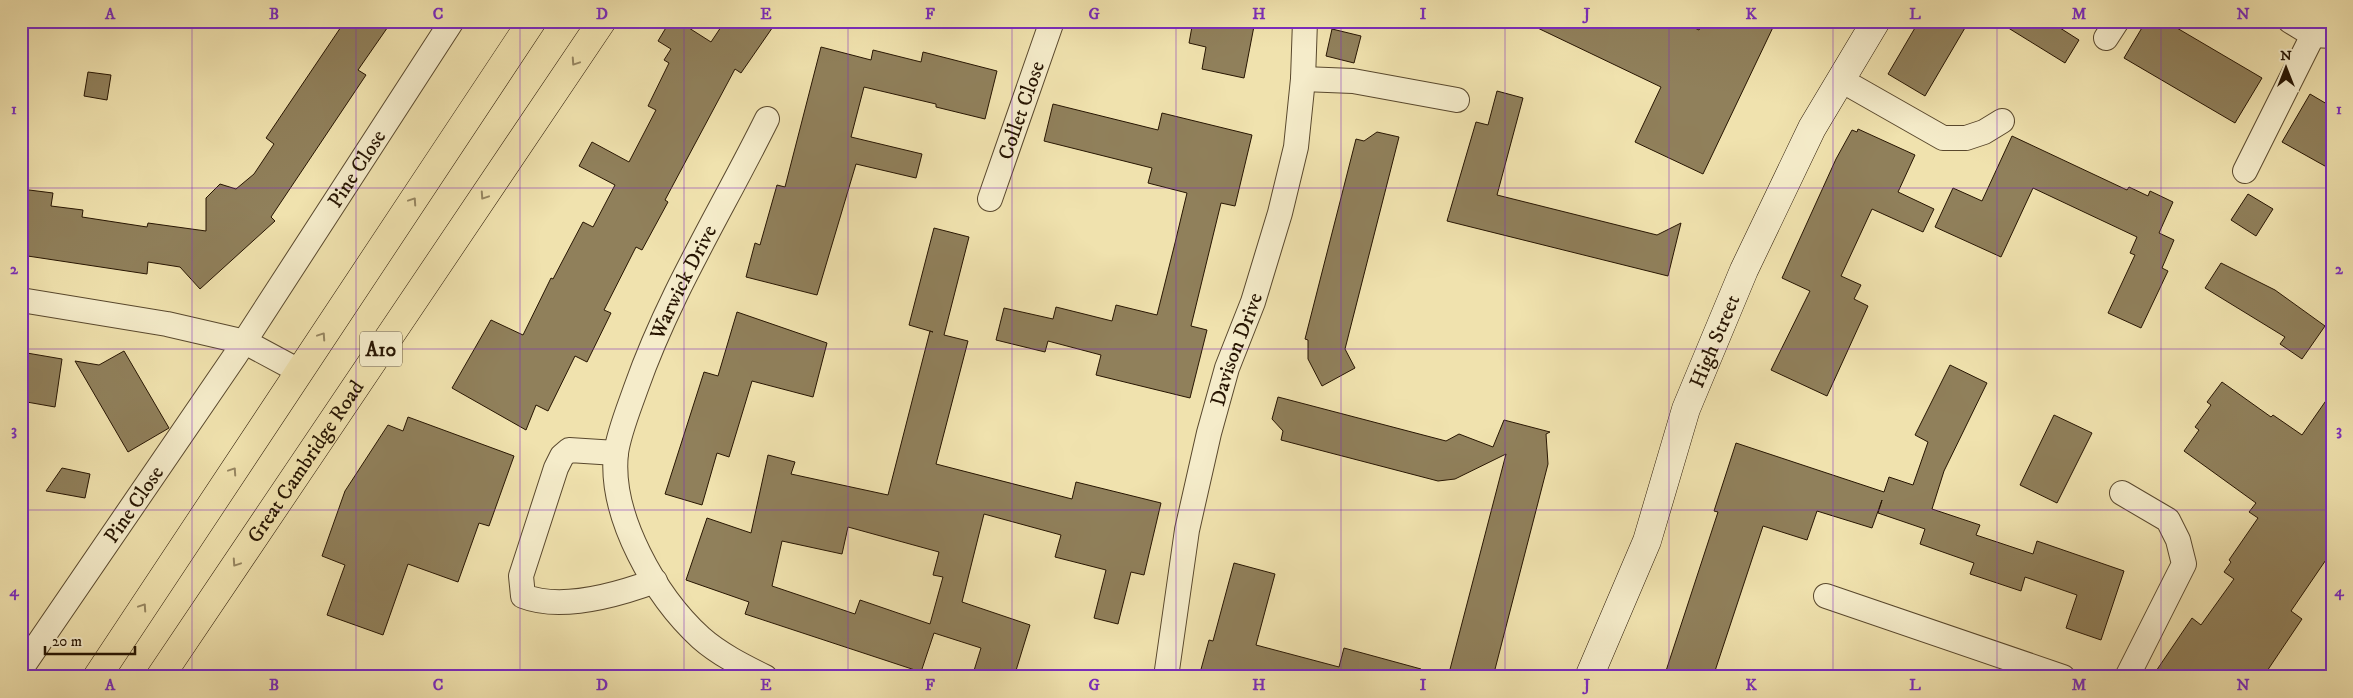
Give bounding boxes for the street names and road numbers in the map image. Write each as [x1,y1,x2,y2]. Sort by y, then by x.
street label: Collet Close [993,57,1051,163]
street label: Pine Close [323,125,392,213]
street label: Warwick Drive [644,220,723,345]
street label: Davison Drive [1205,290,1269,409]
street label: High Street [1684,291,1746,392]
road number: A10 [360,332,402,366]
street label: Great Cambridge Road [242,375,370,548]
street label: Pine Close [99,461,170,548]

